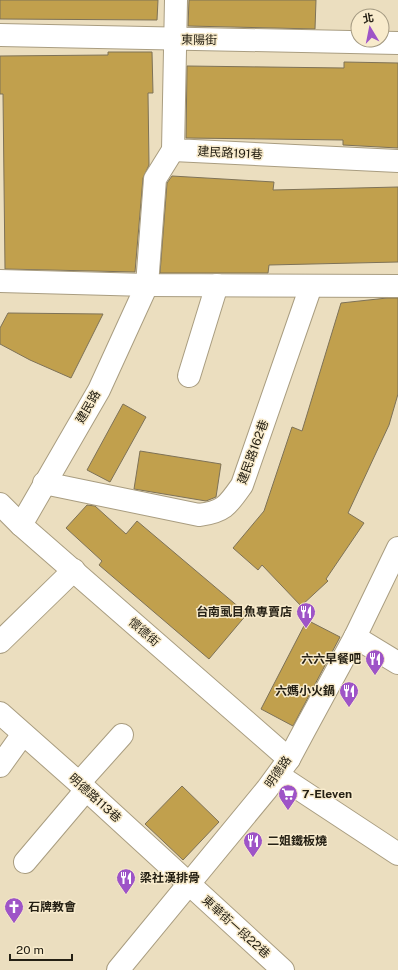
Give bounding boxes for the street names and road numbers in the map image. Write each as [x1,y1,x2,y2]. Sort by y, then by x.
street label: 東陽街 [181,33,217,47]
street label: 建民路191巷 [197,144,263,162]
street label: 建民路 [73,388,103,426]
street label: 建民路162巷 [235,418,271,486]
street label: 懷德街 [126,615,162,649]
street label: 明德路 [262,753,294,791]
street label: 明德路113巷 [66,771,124,825]
street label: 東華街一段22巷 [199,893,273,961]

